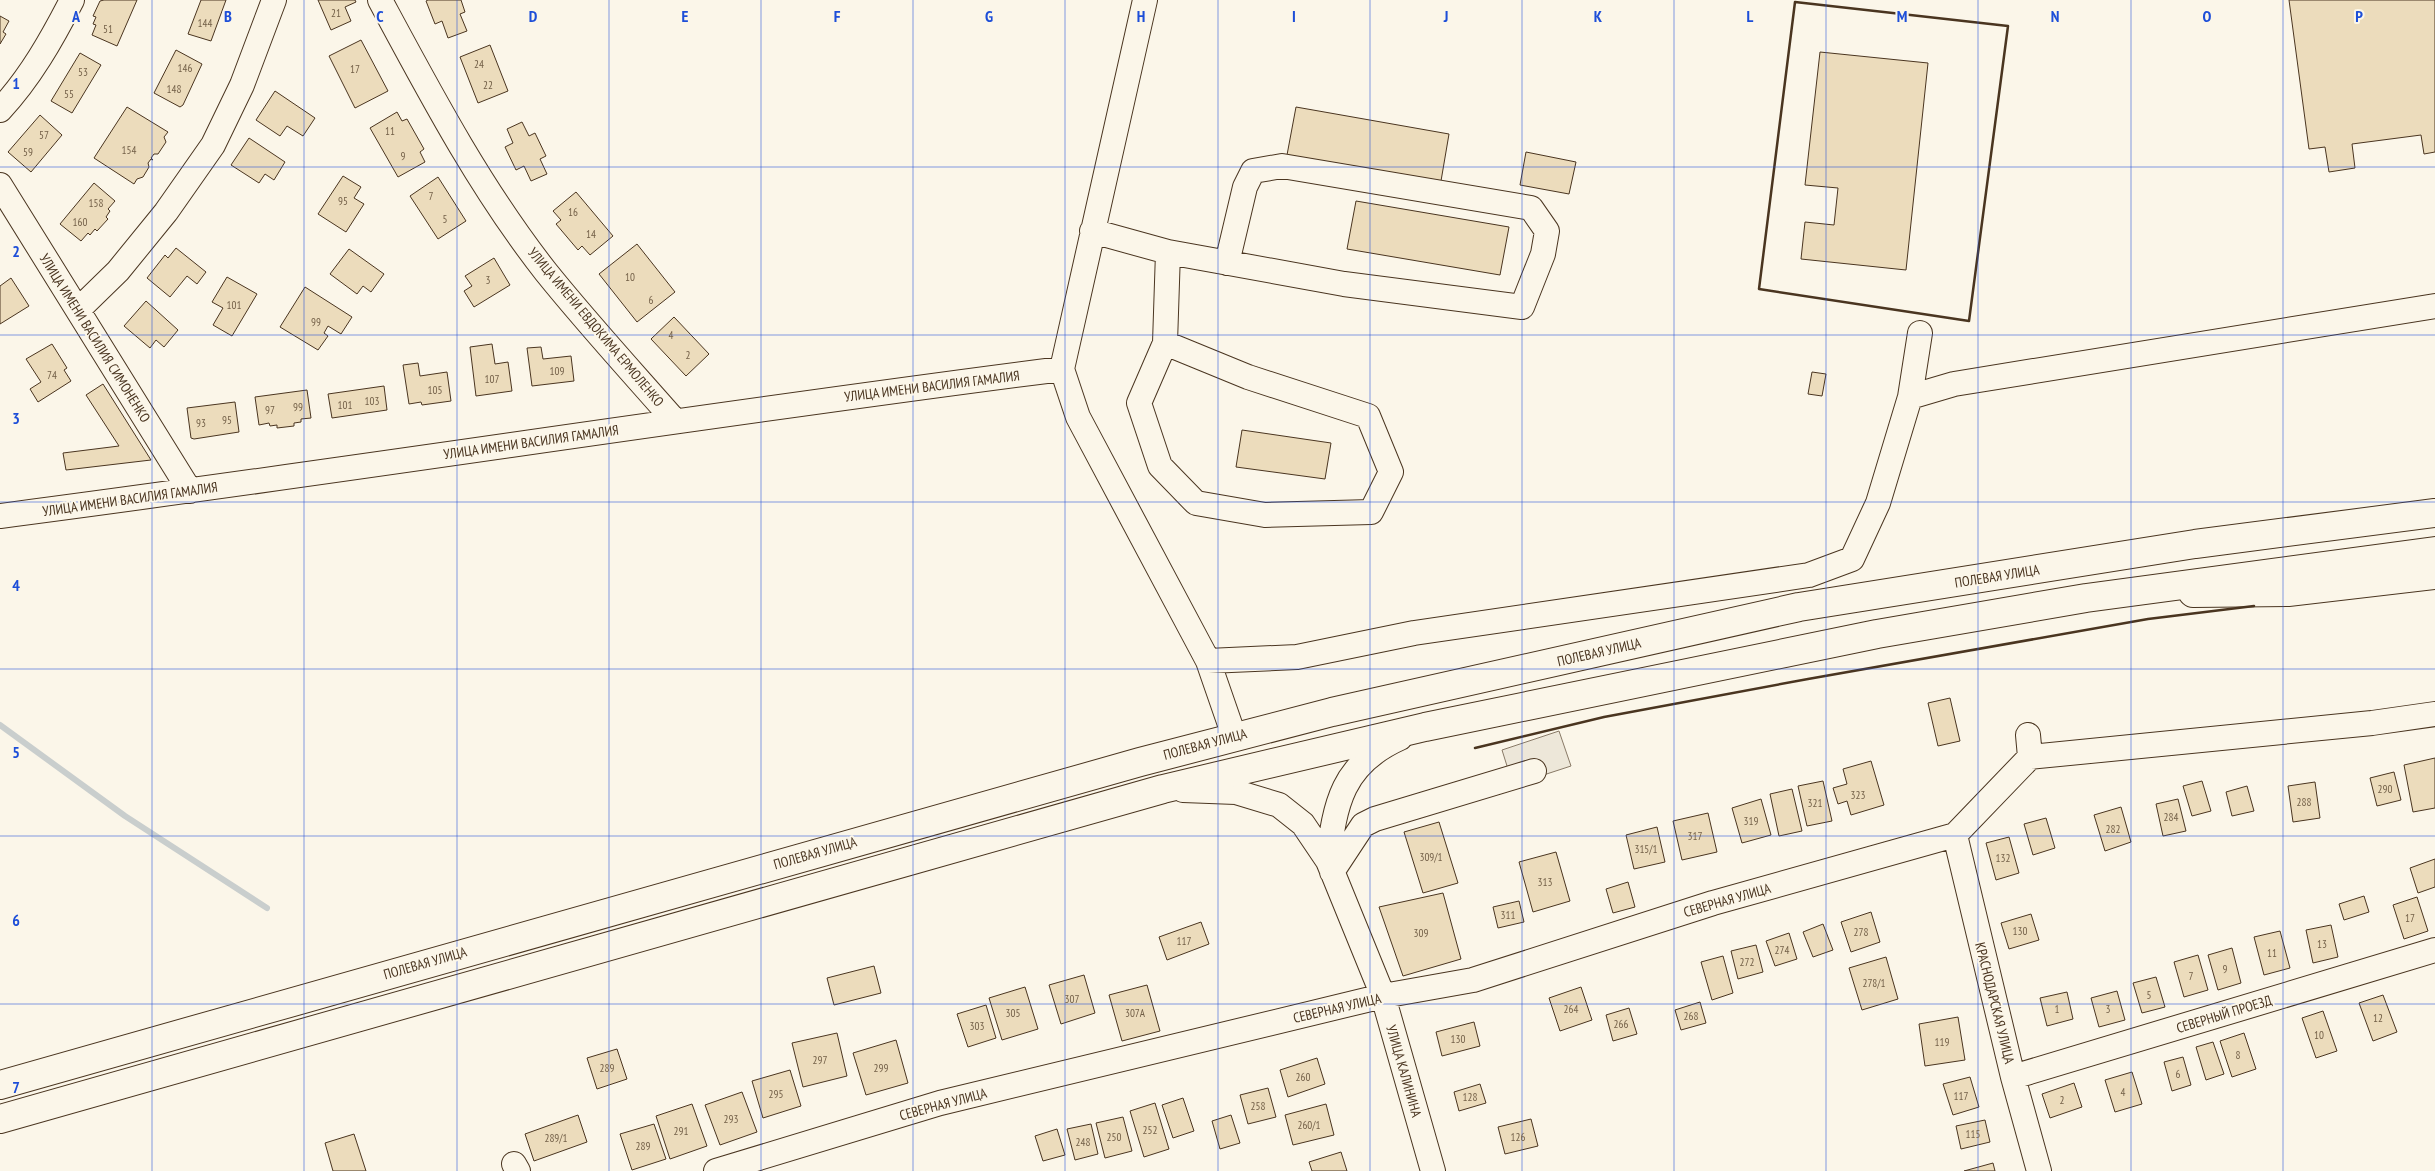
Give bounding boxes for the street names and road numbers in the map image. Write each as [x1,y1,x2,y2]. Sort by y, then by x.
street label: УЛИЦА ИМЕНИ ЕВДОКИМА ЕРМОЛЕНКО [524,244,668,411]
street label: УЛИЦА ИМЕНИ ВАСИЛИЯ СИМОНЕНКО [36,250,155,426]
street label: УЛИЦА ИМЕНИ ВАСИЛИЯ ГАМАЛИЯ [843,366,1021,406]
street label: УЛИЦА ИМЕНИ ВАСИЛИЯ ГАМАЛИЯ [442,421,620,463]
street label: УЛИЦА ИМЕНИ ВАСИЛИЯ ГАМАЛИЯ [41,478,219,520]
street label: ПОЛЕВАЯ УЛИЦА [1953,560,2041,592]
street label: ПОЛЕВАЯ УЛИЦА [1555,634,1643,670]
street label: ПОЛЕВАЯ УЛИЦА [1161,724,1249,764]
street label: ПОЛЕВАЯ УЛИЦА [771,832,859,873]
street label: СЕВЕРНАЯ УЛИЦА [1681,879,1773,921]
street label: КРАСНОДАРСКАЯ УЛИЦА [1971,940,2019,1066]
street label: ПОЛЕВАЯ УЛИЦА [381,942,469,983]
street label: СЕВЕРНАЯ УЛИЦА [1291,989,1383,1027]
street label: СЕВЕРНЫЙ ПРОЕЗД [2174,991,2274,1037]
street label: УЛИЦА КАЛИНИНА [1382,1023,1426,1119]
street label: СЕВЕРНАЯ УЛИЦА [897,1084,989,1124]

